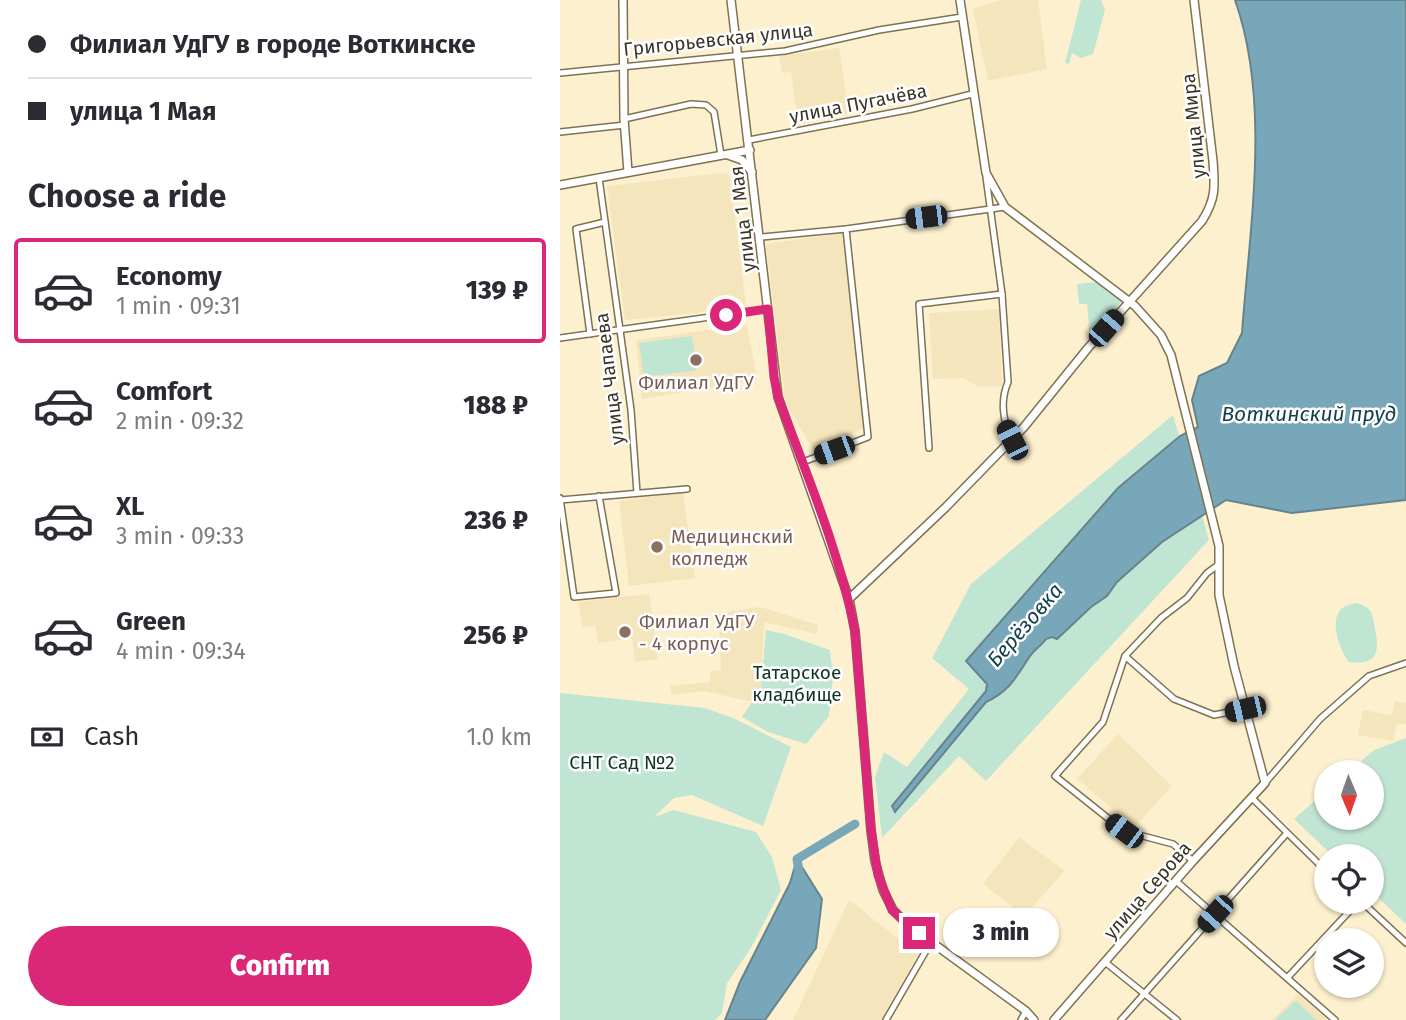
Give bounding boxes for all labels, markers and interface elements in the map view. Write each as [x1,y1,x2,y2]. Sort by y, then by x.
street label: Григорьевская улица [622,18,814,61]
text: Филиал УдГУ в городе Воткинске [70,29,476,60]
street label: улица Мира [1177,72,1210,180]
street label: улица Пугачёва [787,79,929,128]
text: улица 1 Мая [70,96,216,127]
street label: улица 1 Мая [725,165,760,273]
text: Choose a ride [28,177,226,215]
car [904,204,949,230]
icon: car [32,259,95,322]
text: Economy [116,261,222,292]
text: 139 ₽ [466,275,528,306]
text: 1 min · 09:31 [116,292,241,320]
route start [710,299,742,331]
car [1085,305,1128,351]
street label: улица Чапаева [590,312,629,446]
marker: Филиал УдГУ [688,352,704,368]
place label: Филиал УдГУ [638,371,754,394]
icon: car [32,374,95,437]
text: Comfort [116,376,212,407]
text: 188 ₽ [463,390,528,421]
water label: Воткинский пруд [1221,401,1397,427]
text: 2 min · 09:32 [116,407,244,435]
car [994,417,1031,463]
car [811,433,858,467]
icon: car [32,489,95,552]
text: XL [116,491,144,522]
text: 236 ₽ [464,505,528,536]
text: 3 min · 09:33 [116,522,244,550]
place label: Медицинский колледж [671,525,793,570]
marker: Медицинский колледж [649,539,665,555]
water label: Берёзовка [982,578,1068,672]
icon: car [32,604,95,667]
text: Green [116,606,186,637]
place label: Филиал УдГУ - 4 корпус [639,610,755,655]
text: 256 ₽ [464,620,528,651]
marker: Филиал УдГУ - 4 корпус [617,624,633,640]
text: 4 min · 09:34 [116,637,246,665]
park label: Татарское кладбище [752,661,842,706]
car [1223,694,1268,724]
icon: cash [28,718,66,756]
text: Cash [84,721,140,752]
text: 1.0 km [466,723,532,751]
park label: СНТ Сад №2 [569,751,675,774]
north arrow [1314,760,1384,830]
map controls [1314,760,1384,998]
car [1101,810,1148,852]
street label: улица Серова [1099,837,1196,944]
button: locate [1314,844,1384,914]
car [1194,891,1237,937]
callout: 3 min [944,908,1059,958]
route end [903,917,935,949]
text: 3 min [973,918,1029,946]
button: Confirm [28,926,532,1006]
button: layers [1314,928,1384,998]

